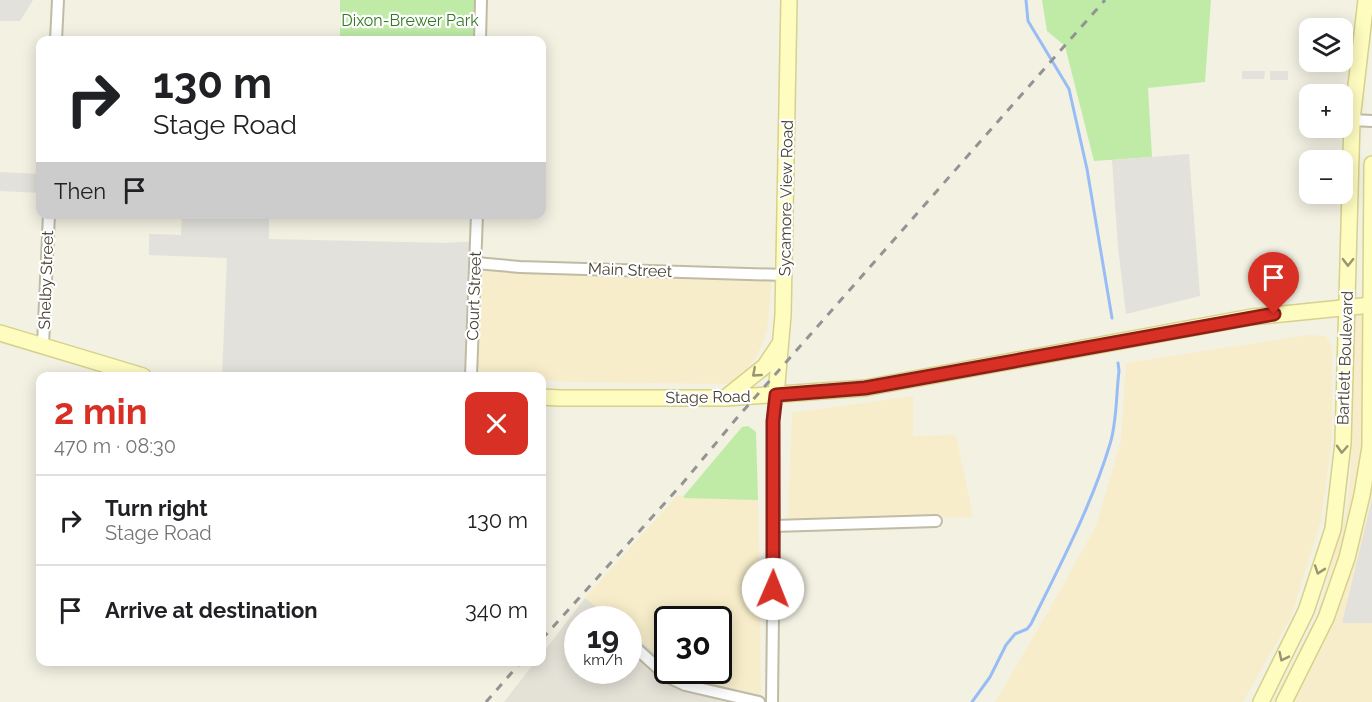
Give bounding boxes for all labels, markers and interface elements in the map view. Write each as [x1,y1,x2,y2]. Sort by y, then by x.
park label: Dixon-Brewer Park [341,11,479,30]
map controls [1299,18,1353,204]
button: layers [1299,18,1353,72]
text: 130 m [153,59,272,108]
icon: right [54,60,132,138]
button: + [1299,84,1353,138]
text: Stage Road [153,109,297,140]
street label: Sycamore View Road [775,120,797,276]
button: − [1299,150,1353,204]
icon: arrive [118,174,151,207]
text: Then [54,178,106,204]
street label: Shelby Street [35,230,57,330]
street label: Court Street [463,250,485,341]
pin [1248,252,1299,314]
one-way arrow [1342,257,1354,266]
street label: Main Street [588,259,673,281]
icon: arrive [1257,261,1290,294]
street label: Bartlett Boulevard [1333,290,1357,425]
one-way arrow [752,366,763,377]
street label: Stage Road [665,387,751,407]
text: 2 min [54,390,147,432]
button: close [465,392,528,455]
text: 470 m · 08:30 [54,434,176,458]
one-way arrow [1336,445,1349,454]
text: Turn right [105,495,208,521]
icon: right [54,504,87,537]
text: 130 m [468,507,528,533]
text: Stage Road [105,521,212,545]
position arrow [741,557,805,621]
one-way arrow [1314,564,1326,575]
icon: arrive [54,594,87,627]
text: Arrive at destination [105,597,318,623]
text: 340 m [465,597,528,623]
speed limit sign: 30 [654,606,732,684]
text: 19 [587,620,619,655]
one-way arrow [1279,650,1291,661]
text: km/h [583,651,623,669]

